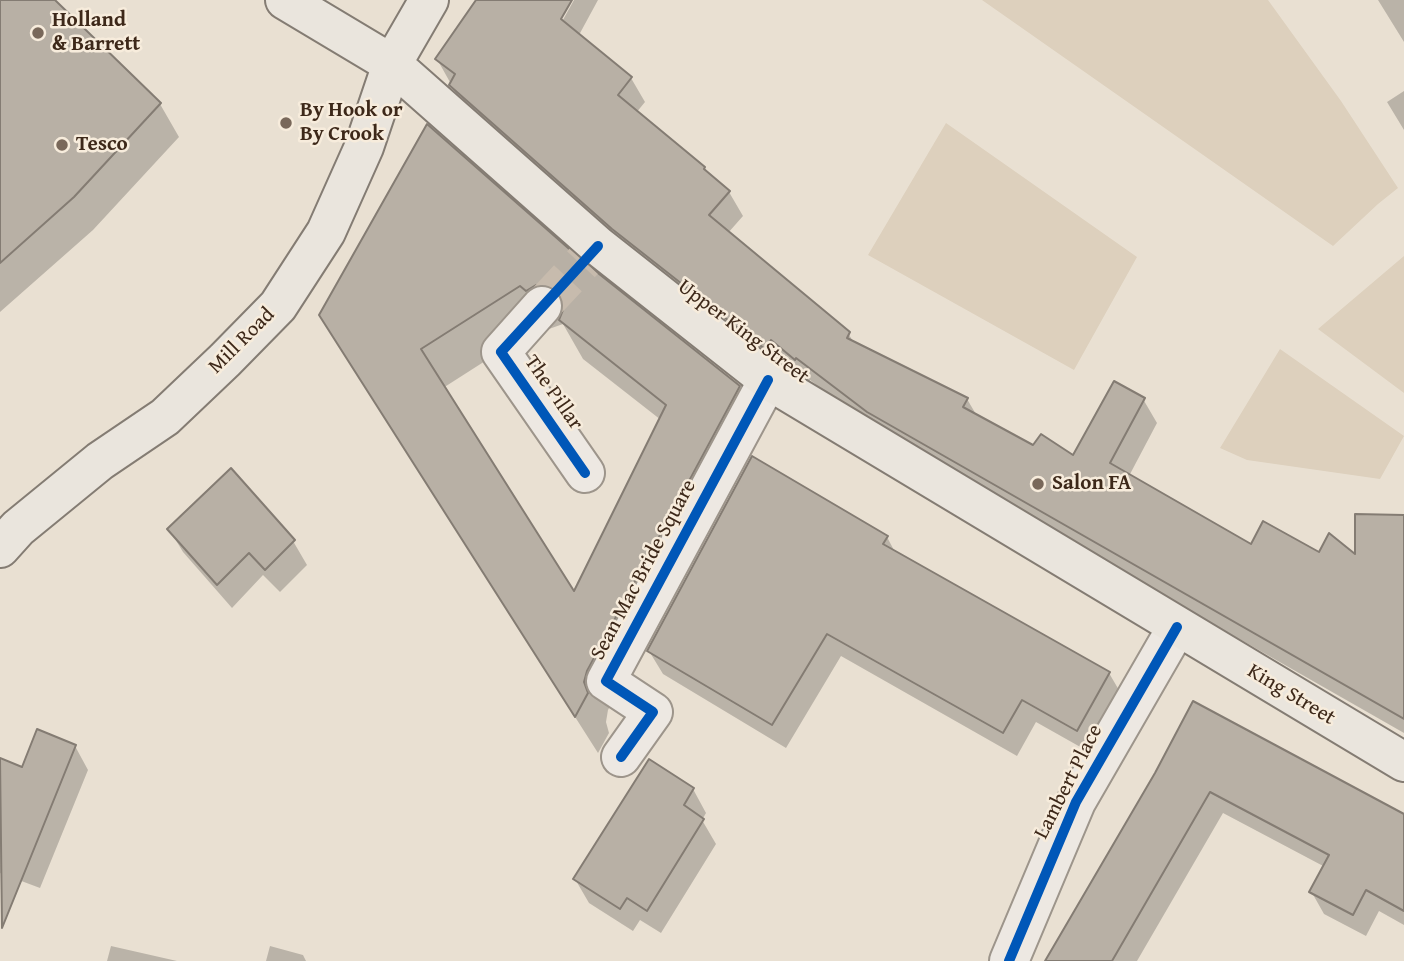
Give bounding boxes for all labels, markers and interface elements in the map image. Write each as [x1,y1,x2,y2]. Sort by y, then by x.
place label: Holland & Barrett [52,8,140,58]
marker: Holland & Barrett [30,25,46,41]
place label: By Hook or By Crook [300,98,403,148]
marker: By Hook or By Crook [278,115,294,131]
place label: Tesco [76,132,128,158]
marker: Tesco [54,137,70,153]
street label: Upper King Street [672,274,814,390]
street label: Mill Road [204,303,280,379]
street label: The Pillar [518,351,588,435]
place label: Salon FA [1052,471,1131,497]
street label: Sean Mac Bride Square [586,476,702,664]
marker: Salon FA [1030,476,1046,492]
street label: King Street [1242,659,1340,731]
street label: Lambert Place [1029,721,1109,843]

